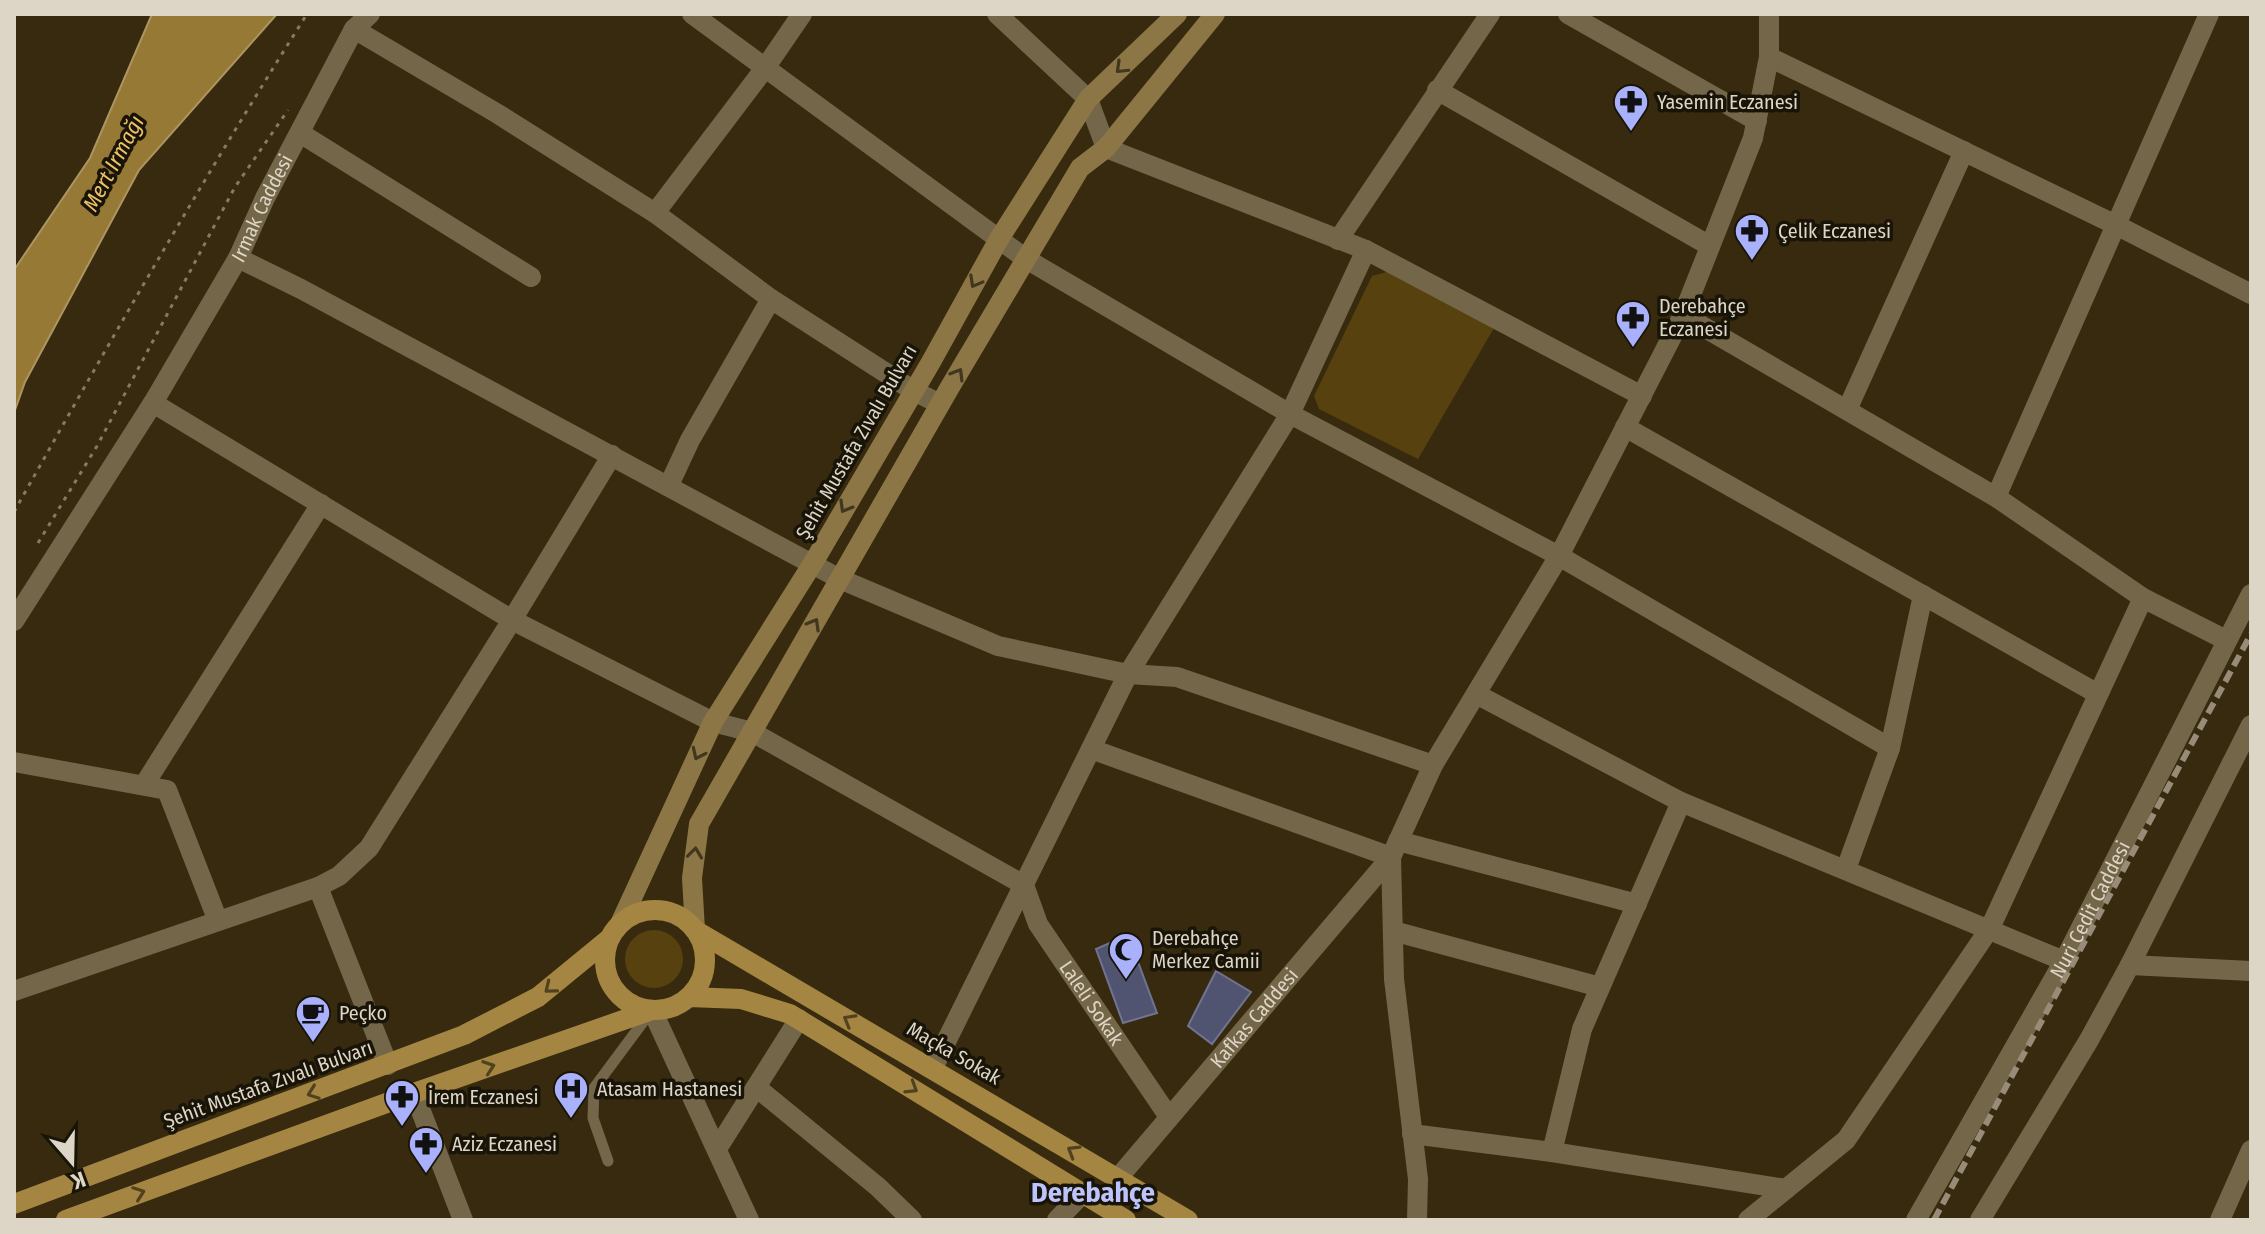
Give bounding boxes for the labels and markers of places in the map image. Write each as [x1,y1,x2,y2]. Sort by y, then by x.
pharmacy icon: Yasemin Eczanesi [1612,83,1650,133]
place label: Yasemin Eczanesi [1657,90,1798,114]
pharmacy icon: Çelik Eczanesi [1733,212,1771,262]
place label: Çelik Eczanesi [1778,219,1891,244]
place label: Derebahçe Eczanesi [1659,294,1746,341]
pharmacy icon: Derebahçe Eczanesi [1614,299,1652,349]
place label: Derebahçe Merkez Camii [1152,926,1260,973]
mosque icon: Derebahçe Merkez Camii [1107,931,1145,981]
cafe icon: Peçko [294,994,332,1044]
place label: Peçko [339,1001,387,1025]
hospital icon: Atasam Hastanesi [552,1070,590,1120]
place label: Atasam Hastanesi [597,1077,742,1101]
pharmacy icon: İrem Eczanesi [383,1078,421,1128]
place label: İrem Eczanesi [428,1085,539,1109]
pharmacy icon: Aziz Eczanesi [407,1125,445,1175]
place label: Aziz Eczanesi [452,1132,557,1156]

